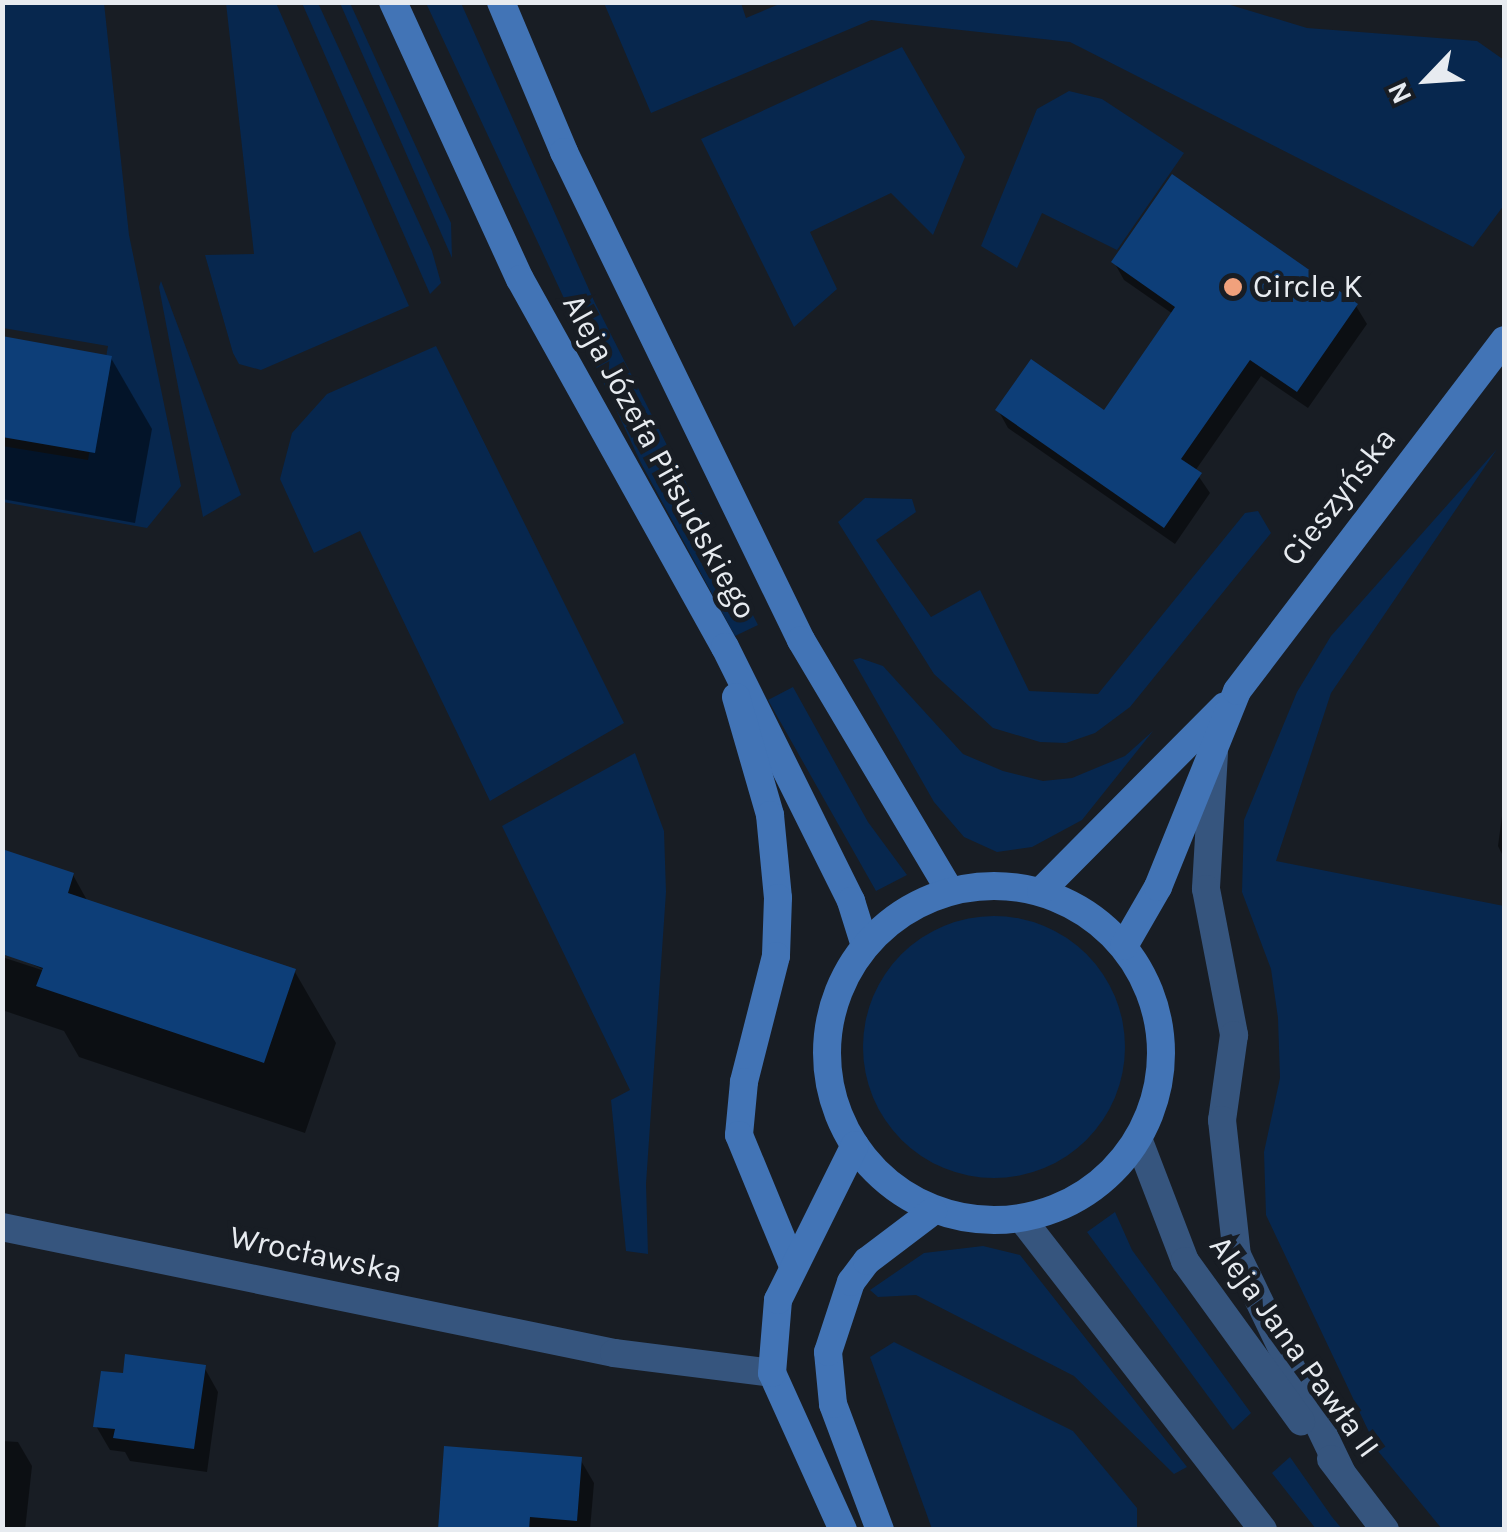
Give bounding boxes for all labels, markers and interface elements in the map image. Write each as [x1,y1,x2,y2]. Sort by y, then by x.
north arrow [1377,30,1477,130]
text: N [1380,77,1419,109]
place label: Circle K [1253,268,1363,306]
marker: Circle K [1222,276,1244,298]
street label: Aleja Józefa Piłsudskiego [554,288,764,626]
street label: Cieszyńska [1273,420,1405,574]
street label: Wrocławska [226,1218,406,1292]
street label: Aleja Jana Pawła II [1201,1229,1387,1465]

